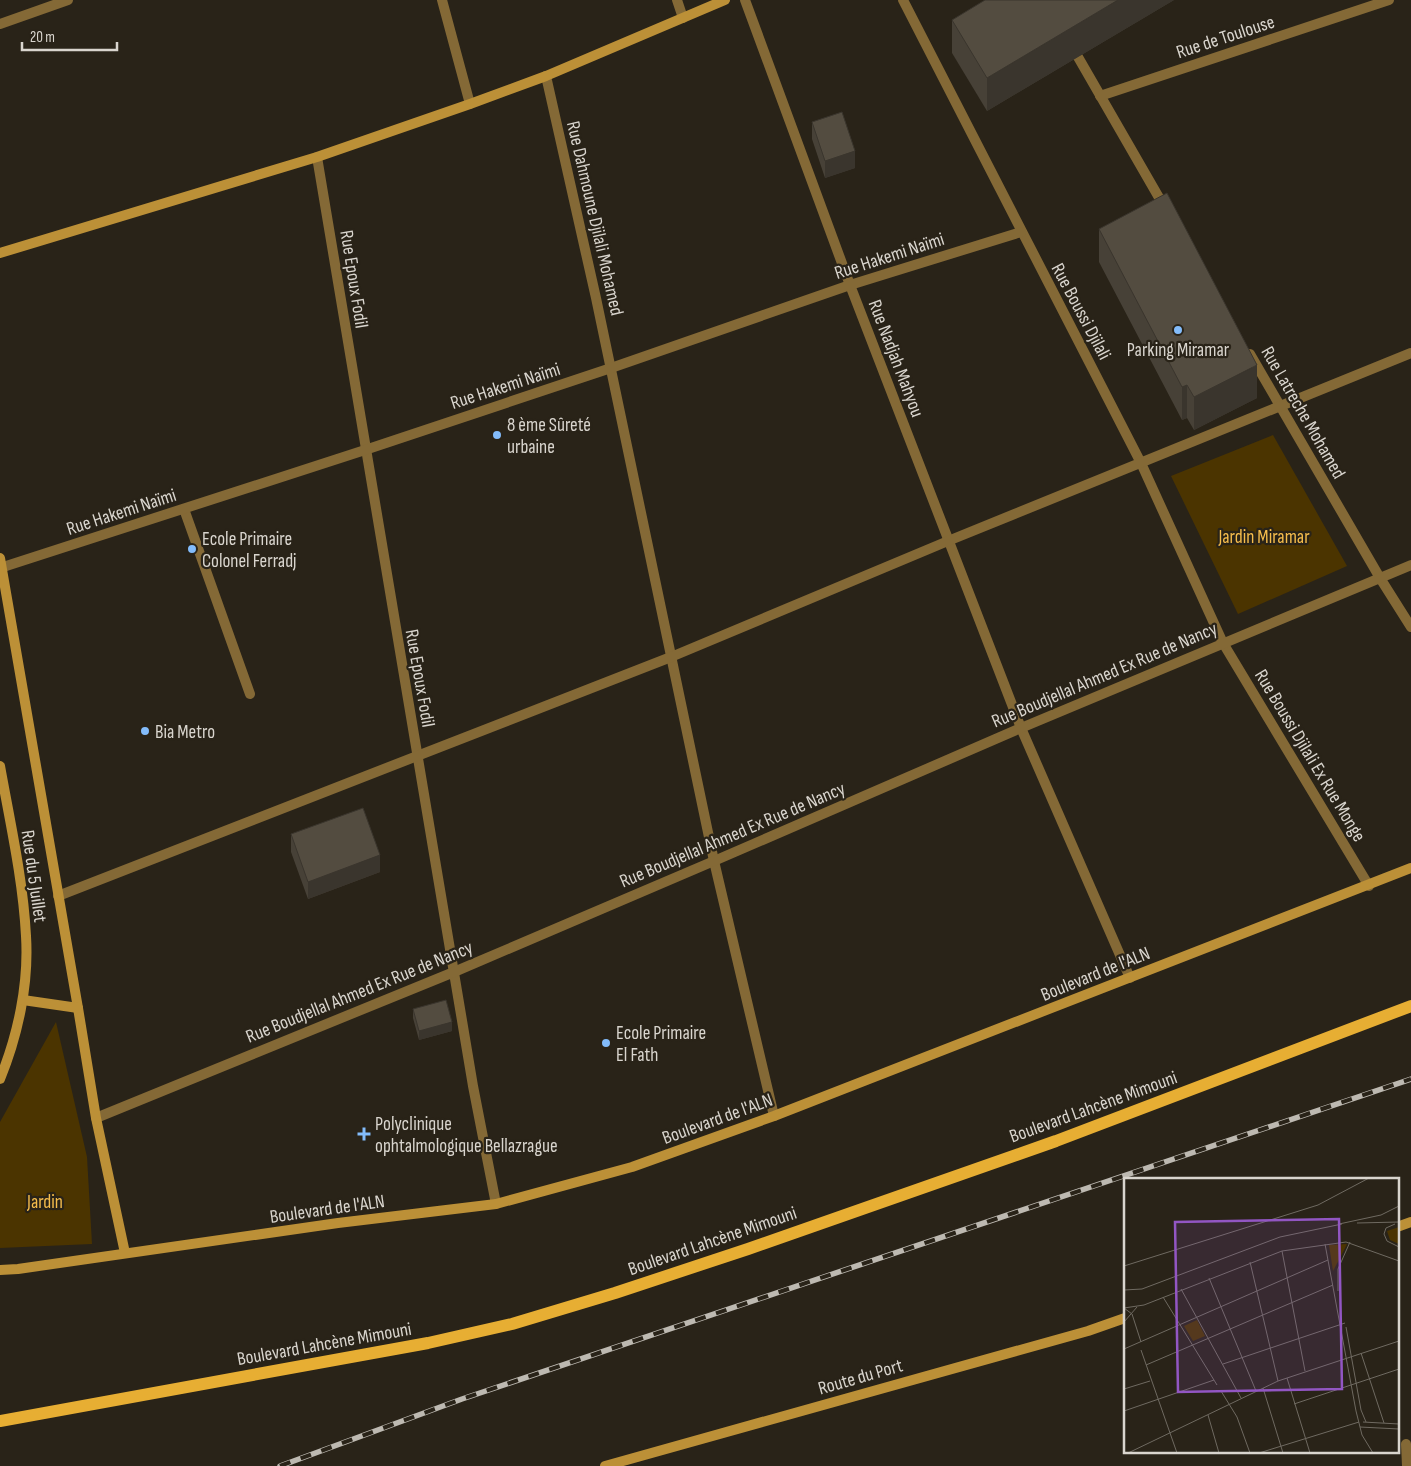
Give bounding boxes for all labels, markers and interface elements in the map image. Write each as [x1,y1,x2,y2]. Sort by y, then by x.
street label: Rue de Toulouse [1173,11,1278,64]
scale bar [22,20,118,52]
text: 20 m [30,28,55,47]
street label: Rue Dahmoune Djilali Mohamed [561,119,628,318]
street label: Rue Hakemi Naïmi [832,228,947,285]
street label: Rue Epoux Fodil [334,229,373,330]
street label: Rue Boussi Djilali [1046,259,1116,364]
street label: Rue Nadjah Mahyou [863,297,929,420]
marker: Parking Miramar [1172,324,1184,336]
place label: Parking Miramar [1127,339,1230,362]
street label: Rue Latreche Mohamed [1255,342,1350,483]
street label: Rue Hakemi Naïmi [448,358,563,415]
place label: 8 ème Sûreté urbaine [507,414,591,459]
marker: 8 ème Sûreté urbaine [491,429,503,441]
street label: Rue Hakemi Naïmi [64,484,179,541]
park label: Jardin Miramar [1217,526,1310,549]
place label: Ecole Primaire Colonel Ferradj [202,528,297,573]
marker: Ecole Primaire Colonel Ferradj [186,543,198,555]
street label: Rue Boudjellal Ahmed Ex Rue de Nancy [988,617,1221,733]
street label: Rue Epoux Fodil [400,628,439,729]
street label: Rue Boussi Djilali Ex Rue Monge [1249,665,1370,846]
place label: Bia Metro [155,721,215,744]
marker: Bia Metro [139,725,151,737]
street label: Rue Boudjellal Ahmed Ex Rue de Nancy [616,777,849,893]
street label: Rue du 5 Juillet [16,829,51,924]
street label: Rue Boudjellal Ahmed Ex Rue de Nancy [243,936,477,1049]
street label: Boulevard de l'ALN [1038,942,1154,1007]
place label: Ecole Primaire El Fath [616,1022,706,1067]
marker: Ecole Primaire El Fath [600,1037,612,1049]
street label: Boulevard Lahcène Mimouni [1007,1066,1180,1148]
street label: Boulevard de l'ALN [659,1089,776,1150]
place label: Polyclinique ophtalmologique Bellazrague [375,1113,558,1158]
marker: Polyclinique ophtalmologique Bellazrague [357,1127,371,1141]
inset map [1124,1178,1398,1454]
street label: Boulevard de l'ALN [268,1190,386,1229]
park label: Jardin [26,1191,63,1214]
street label: Boulevard Lahcène Mimouni [625,1202,800,1281]
street label: Boulevard Lahcène Mimouni [235,1318,413,1371]
street label: Route du Port [815,1354,906,1400]

